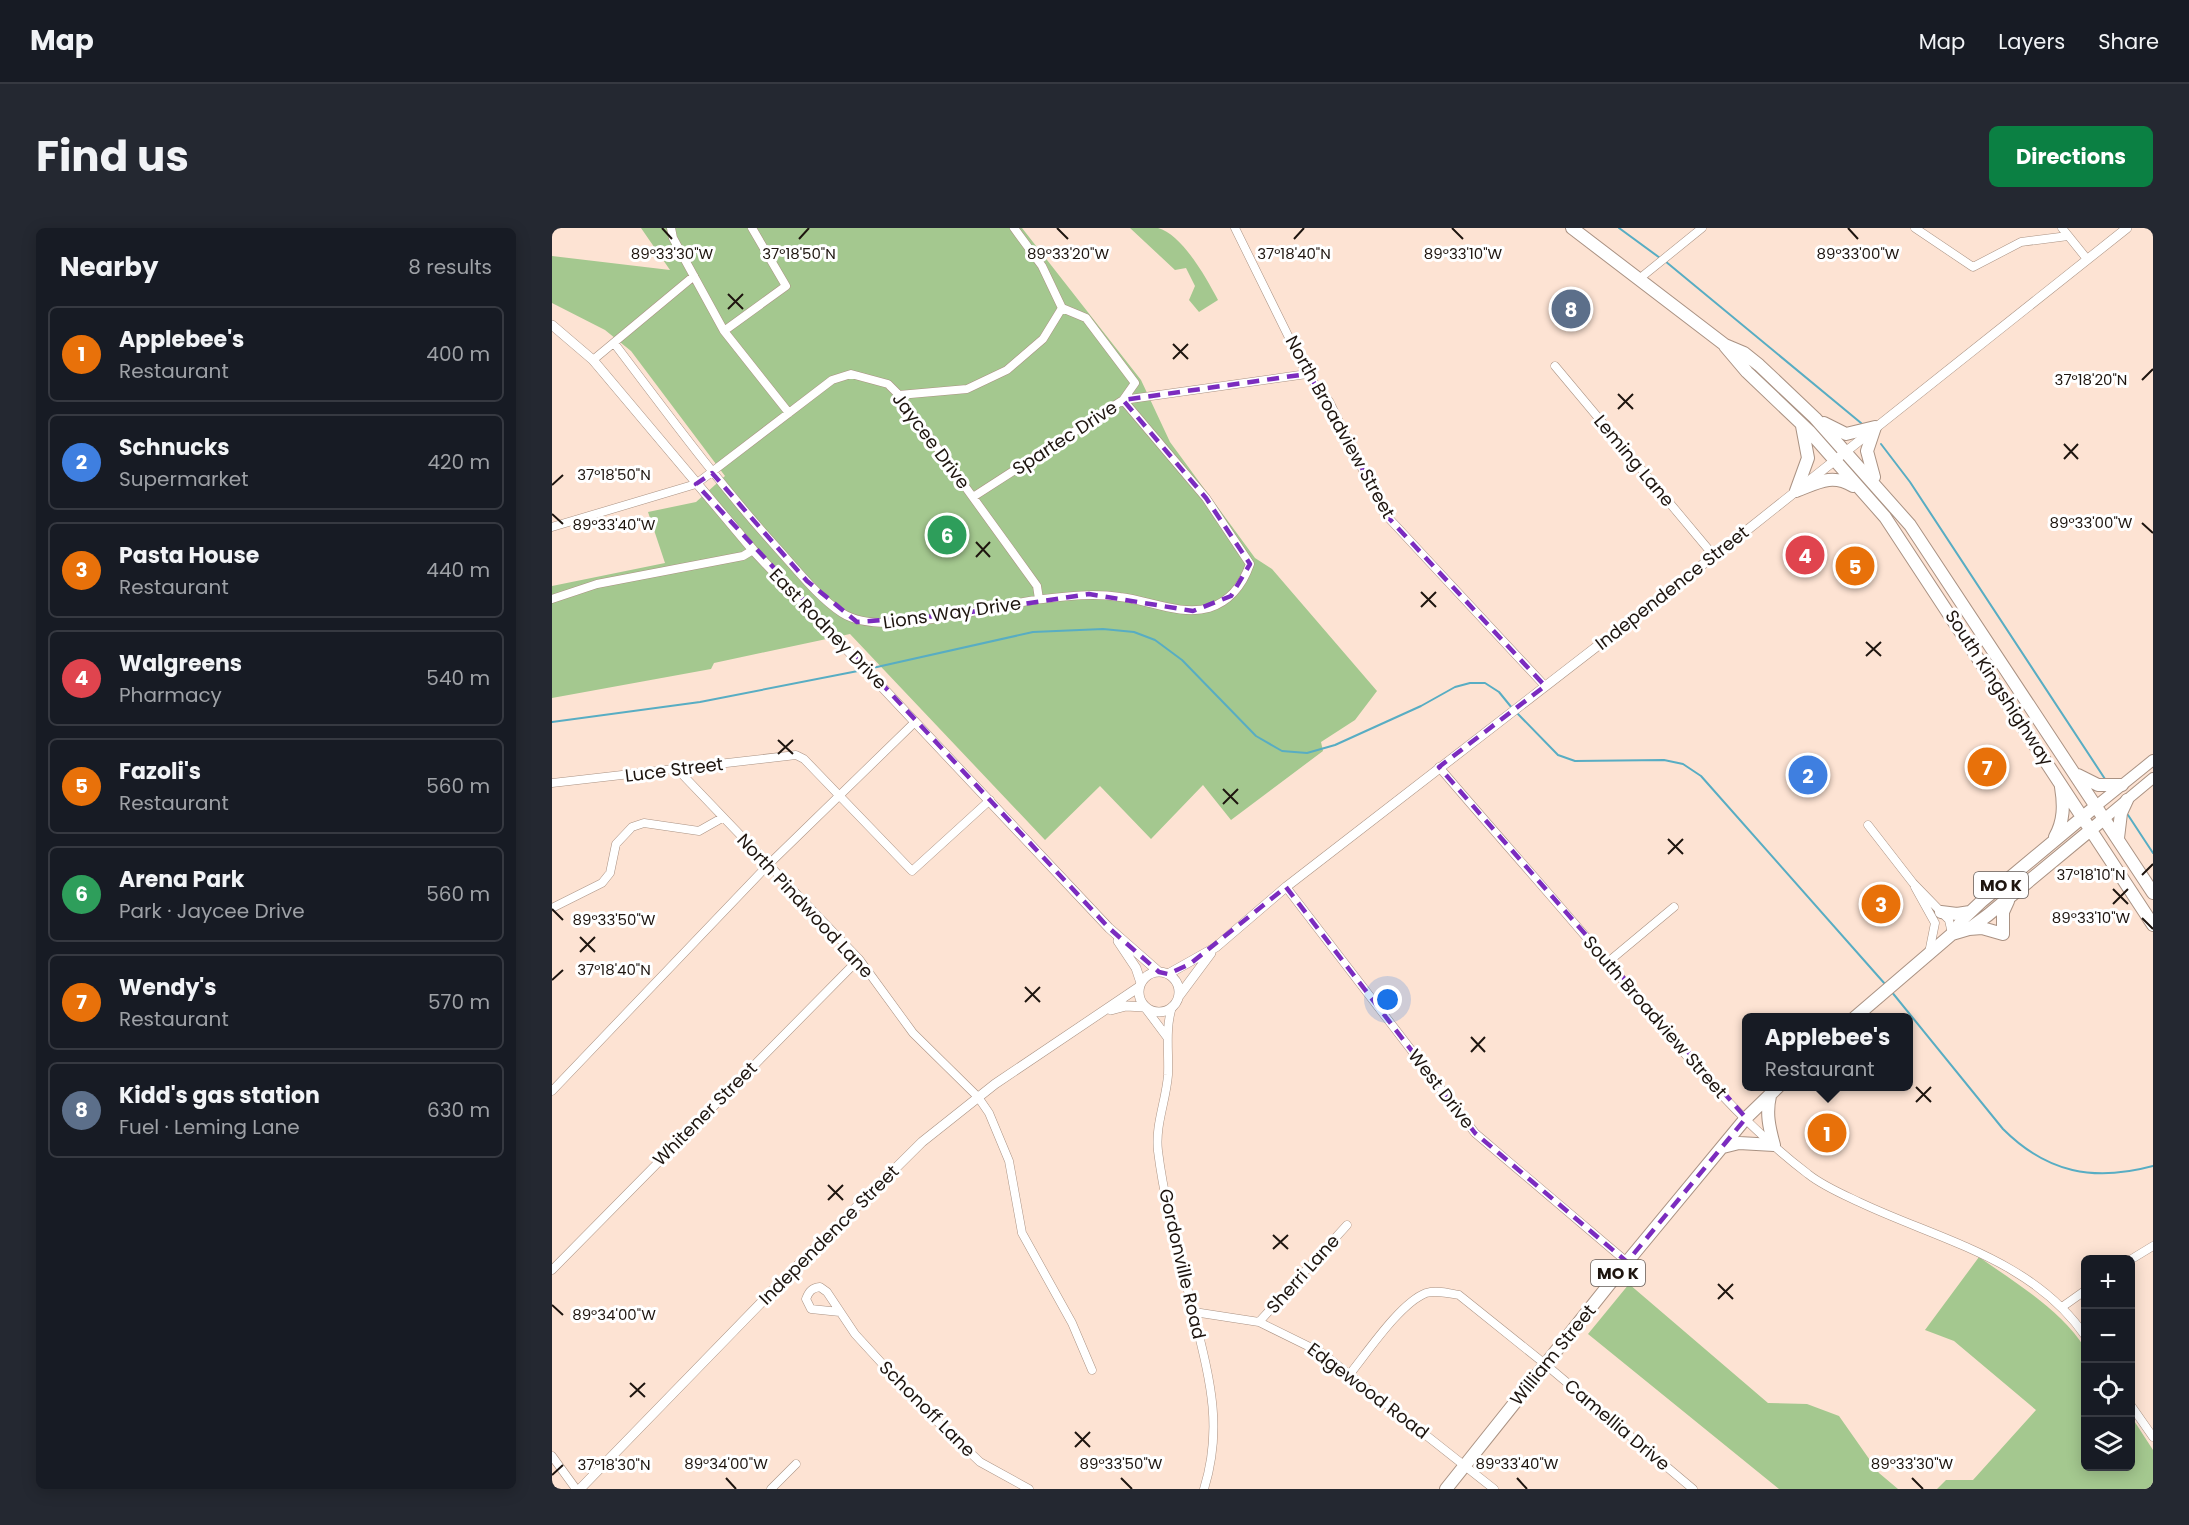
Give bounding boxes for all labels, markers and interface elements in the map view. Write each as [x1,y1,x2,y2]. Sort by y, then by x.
text: Map [30,21,94,60]
text: Map [1919,27,1965,56]
text: Layers [1998,27,2065,56]
text: Share [2098,27,2159,56]
button: Directions [1989,126,2153,187]
text: Find us [36,127,189,186]
text: 89°33'30"W [631,243,714,264]
text: 37°18'50"N [762,243,836,264]
text: 89°33'20"W [1027,243,1109,264]
text: 37°18'40"N [1257,243,1331,264]
text: 89°33'10"W [1424,243,1503,264]
text: 89°33'00"W [1817,243,1900,264]
text: Nearby [60,249,158,285]
text: 8 results [408,253,492,281]
pin: 8 [1552,286,1590,332]
text: Applebee's [119,324,244,355]
street label: North Broadview Street [1280,331,1401,523]
text: 1 [78,340,85,368]
text: 400 m [426,340,490,368]
text: Restaurant [119,357,229,385]
text: 37°18'20"N [2055,369,2127,390]
street label: Jaycee Drive [887,387,976,494]
street label: Spartec Drive [1008,394,1122,481]
street label: Leming Lane [1588,409,1680,512]
text: Schnucks [119,432,230,463]
text: 2 [76,448,87,476]
text: 420 m [427,448,490,476]
text: 37°18'50"N [577,464,651,485]
text: Supermarket [119,465,248,493]
pin: 6 [928,512,966,558]
text: 89°33'00"W [2050,512,2133,533]
text: 89°33'40"W [573,514,656,535]
street label: Independence Street [1590,520,1754,656]
pin: 4 [1786,532,1824,578]
text: Pasta House [119,540,259,571]
pin: 5 [1836,544,1874,588]
text: 3 [75,556,88,584]
text: 440 m [426,556,490,584]
street label: East Rodney Drive [764,563,893,695]
text: Restaurant [119,573,229,601]
street label: Lions Way Drive [881,590,1023,635]
street label: South Kingshighway [1940,605,2059,771]
text: Walgreens [119,648,242,679]
text: 4 [75,664,88,692]
text: 540 m [426,664,490,692]
text: Pharmacy [119,681,222,709]
pin: 7 [1968,744,2006,790]
street label: Luce Street [623,751,725,788]
pin: 2 [1788,752,1828,798]
text: Fazoli's [119,756,201,787]
text: 5 [75,772,88,800]
text: 560 m [426,772,490,800]
text: Restaurant [119,789,229,817]
street label: North Pindwood Lane [732,828,879,984]
text: Arena Park [119,864,244,895]
text: 37°18'10"N [2057,864,2125,885]
road number: MO K [1974,872,2028,898]
text: 6 [75,880,88,908]
text: 560 m [426,880,490,908]
pin: 3 [1862,882,1900,926]
text: Park · Jaycee Drive [119,897,305,925]
text: 89°33'10"W [2052,907,2131,928]
text: 89°33'50"W [573,909,656,930]
street label: South Broadview Street [1578,930,1733,1103]
text: 37°18'40"N [577,959,651,980]
text: Wendy's [119,972,217,1003]
your location [1373,985,1402,1014]
text: 7 [76,988,87,1016]
text: 570 m [428,988,490,1016]
text: Restaurant [119,1005,229,1033]
popup [1742,1013,1913,1091]
text: Applebee's [1765,1022,1890,1053]
street label: West Drive [1402,1044,1480,1134]
text: Restaurant [1765,1055,1875,1083]
street label: Whitener Street [647,1056,762,1171]
text: Kidd's gas station [119,1080,320,1111]
text: 8 [75,1096,88,1124]
text: 630 m [427,1096,490,1124]
pin: 1 [1808,1110,1846,1156]
text: Fuel · Leming Lane [119,1113,300,1141]
street label: Independence Street [753,1159,904,1310]
street label: Gordonville Road [1153,1186,1212,1342]
street label: Sherri Lane [1260,1229,1345,1319]
map controls [2081,1255,2135,1471]
button: + [2081,1255,2135,1309]
road number: MO K [1591,1260,1645,1286]
street label: William Street [1504,1299,1601,1411]
text: 89°34'00"W [572,1304,656,1325]
button: − [2081,1309,2135,1363]
street label: Edgewood Road [1302,1337,1434,1445]
street label: Schonoff Lane [874,1355,981,1462]
button: locate [2081,1363,2135,1417]
street label: Camellia Drive [1559,1373,1676,1476]
button: layers [2081,1417,2135,1471]
text: 89°34'00"W [684,1453,768,1474]
text: 89°33'50"W [1080,1453,1163,1474]
text: 89°33'40"W [1476,1453,1559,1474]
text: 89°33'30"W [1871,1453,1954,1474]
text: 37°18'30"N [577,1454,651,1475]

